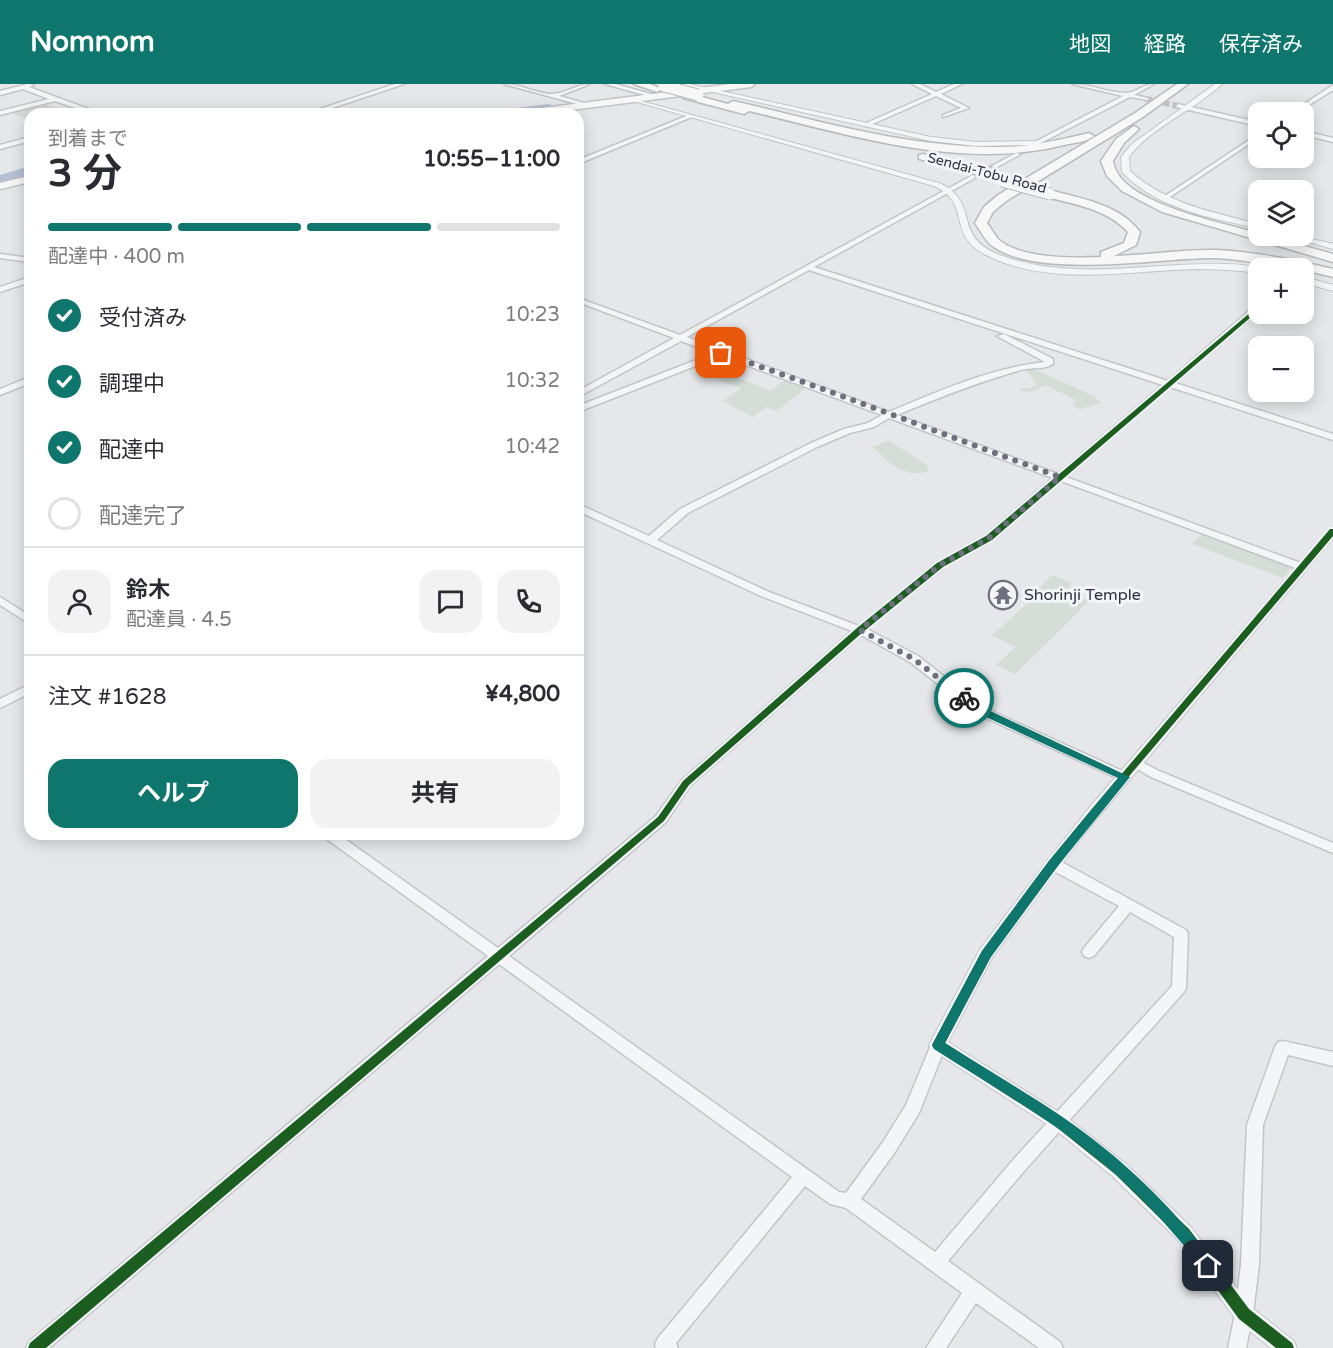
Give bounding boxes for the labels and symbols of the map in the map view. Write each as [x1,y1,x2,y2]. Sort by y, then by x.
street label: Sendai-Tobu Road [926,149,1048,197]
pin [695,327,746,378]
temple icon: Shorinji Temple [987,579,1019,611]
place label: Shorinji Temple [1024,585,1141,605]
courier [934,668,994,728]
pin [1182,1240,1233,1291]

